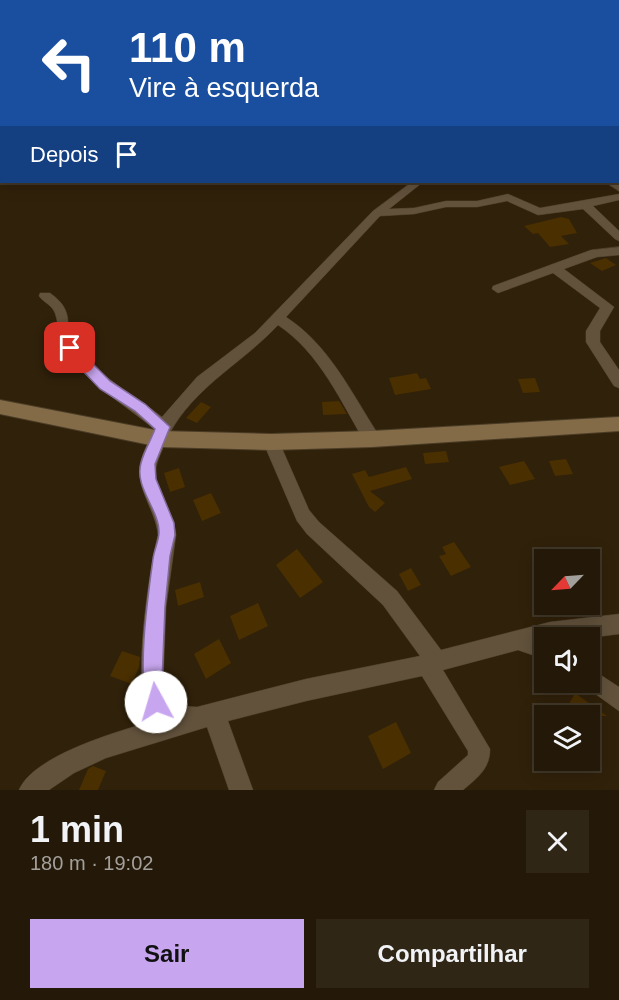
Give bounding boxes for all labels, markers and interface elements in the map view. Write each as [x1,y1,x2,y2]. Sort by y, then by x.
icon: left [30,24,108,102]
text: 110 m [129,24,246,71]
text: Vire à esquerda [129,73,319,103]
icon: arrive [110,138,143,171]
text: Depois [30,142,98,167]
pin [44,322,95,373]
icon: arrive [53,331,86,364]
north arrow [534,549,600,615]
map controls [534,549,600,771]
button: sound [534,627,600,693]
position arrow [124,670,188,734]
button: layers [534,705,600,771]
text: 1 min [30,809,124,850]
button: close [526,810,589,873]
text: 180 m · 19:02 [30,852,153,874]
button: Sair [30,919,304,988]
button: Compartilhar [316,919,589,988]

